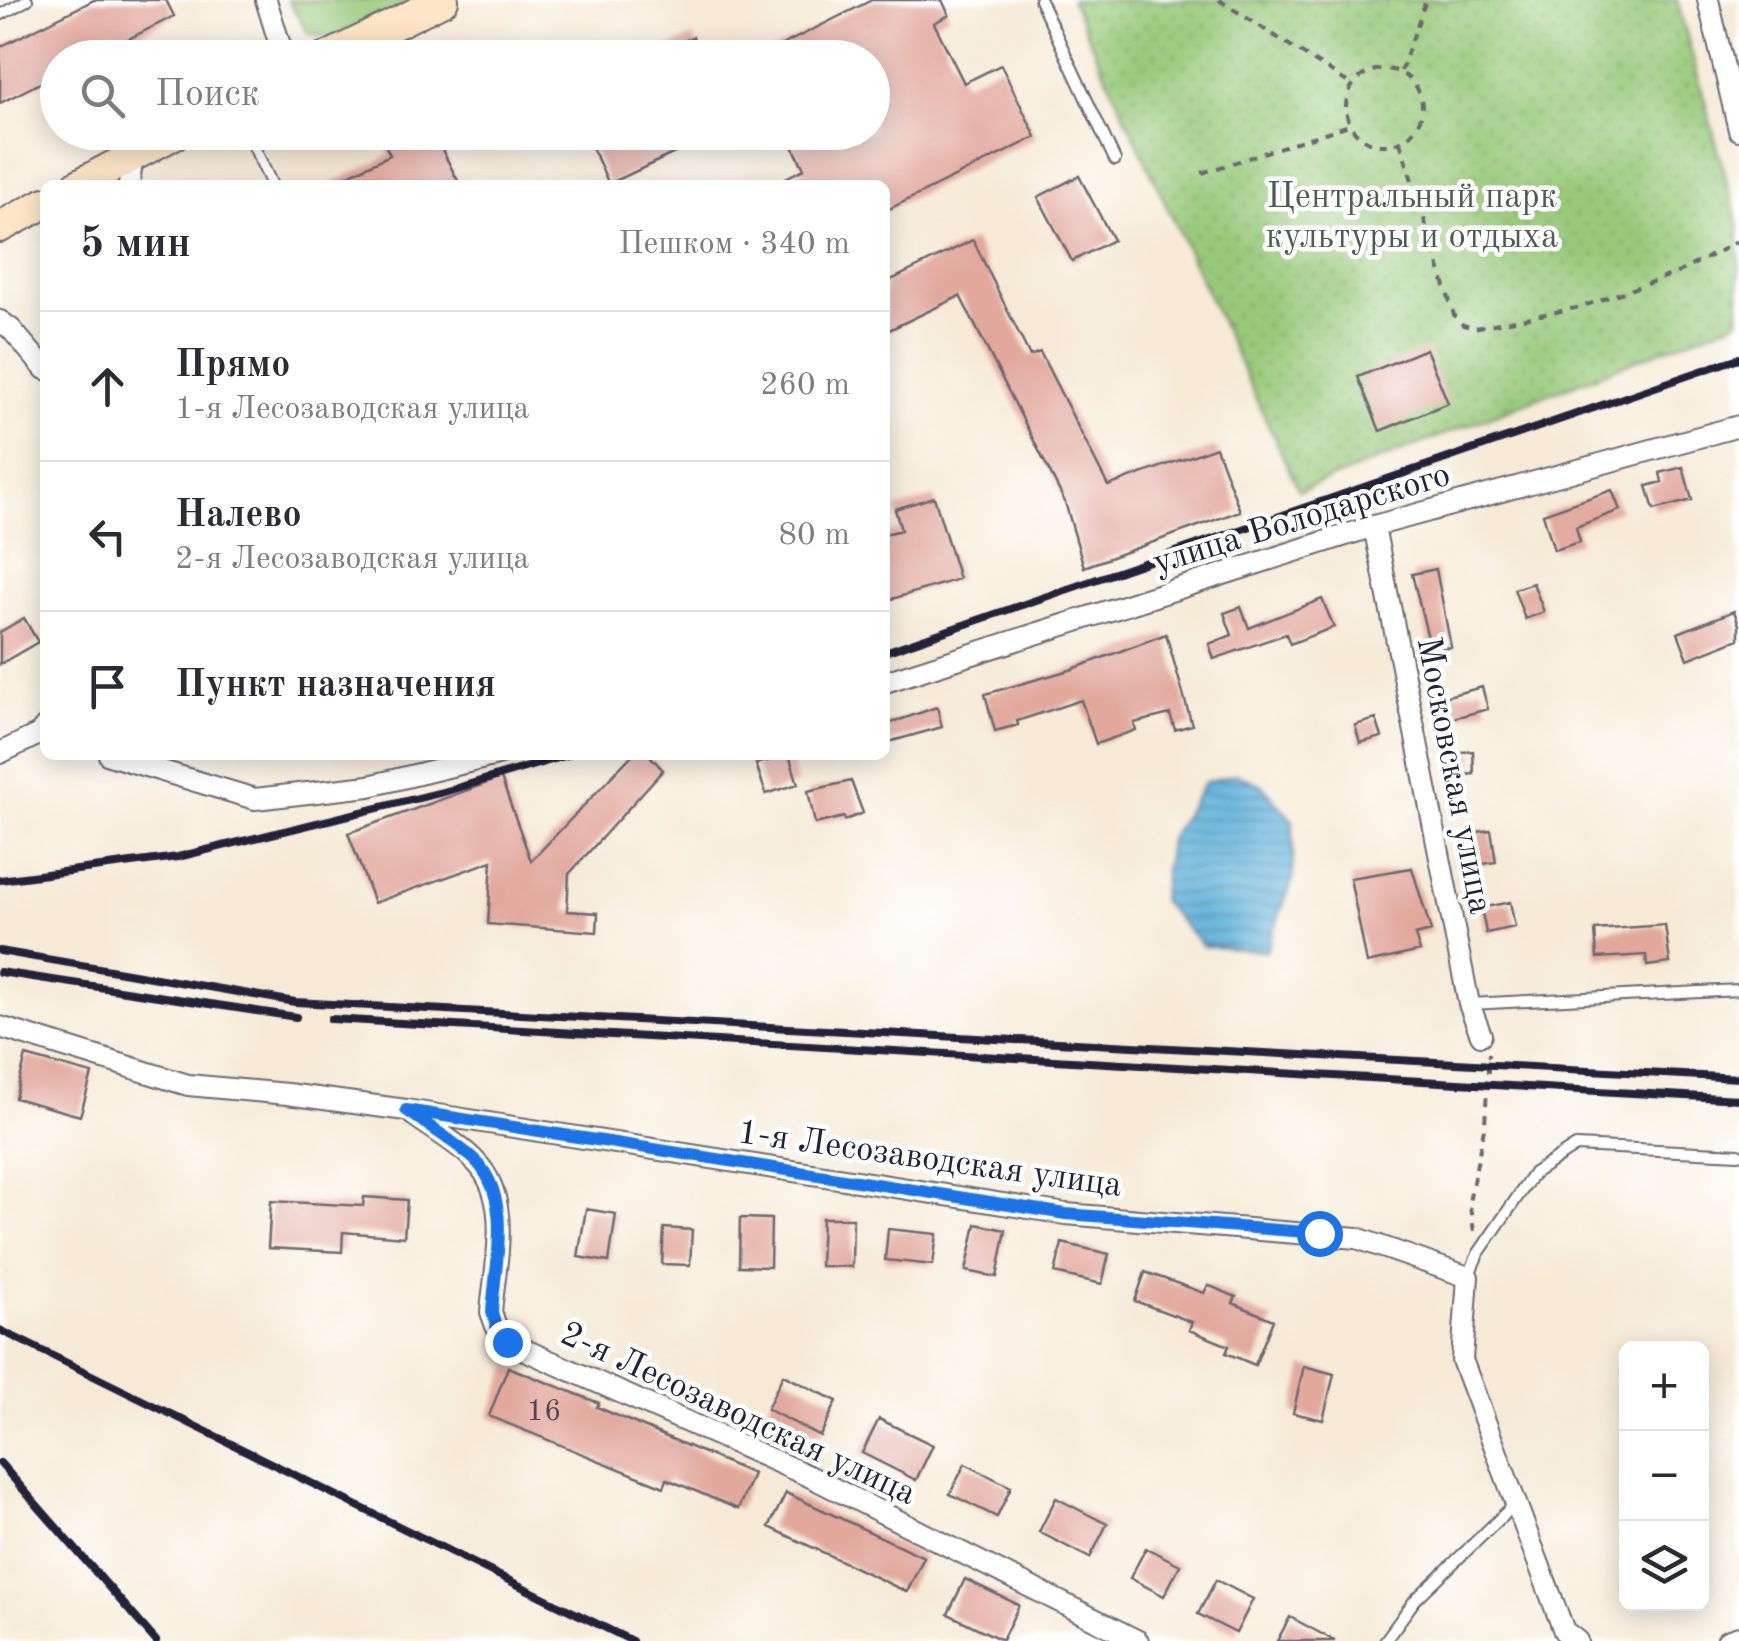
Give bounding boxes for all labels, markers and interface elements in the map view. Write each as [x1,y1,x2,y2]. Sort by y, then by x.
search box [40,40,890,150]
icon: search [75,68,130,123]
text: Поиск [155,76,260,114]
park label: Центральный парк культуры и отдыха [1266,180,1558,255]
text: 5 мин [80,224,191,266]
text: Пешком · 340 m [618,229,850,261]
text: Прямо [175,347,290,385]
icon: ahead [80,359,135,414]
text: 260 m [760,370,850,402]
text: 1-я Лесозаводская улица [175,394,529,426]
street label: улица Володарского [1149,458,1454,581]
text: Налево [175,497,302,535]
icon: left [80,509,135,564]
text: 80 m [779,520,850,552]
text: 2-я Лесозаводская улица [175,544,529,576]
street label: Московская улица [1410,634,1498,917]
icon: arrive [80,659,135,714]
text: Пункт назначения [175,667,496,705]
street label: 1-я Лесозаводская улица [735,1115,1124,1204]
route start [1297,1211,1343,1257]
street label: 2-я Лесозаводская улица [555,1316,921,1512]
route end [485,1320,531,1366]
map controls [1619,1341,1709,1611]
button: + [1619,1341,1709,1431]
house number: 16 [527,1397,561,1427]
button: − [1619,1431,1709,1521]
button: layers [1619,1521,1709,1611]

